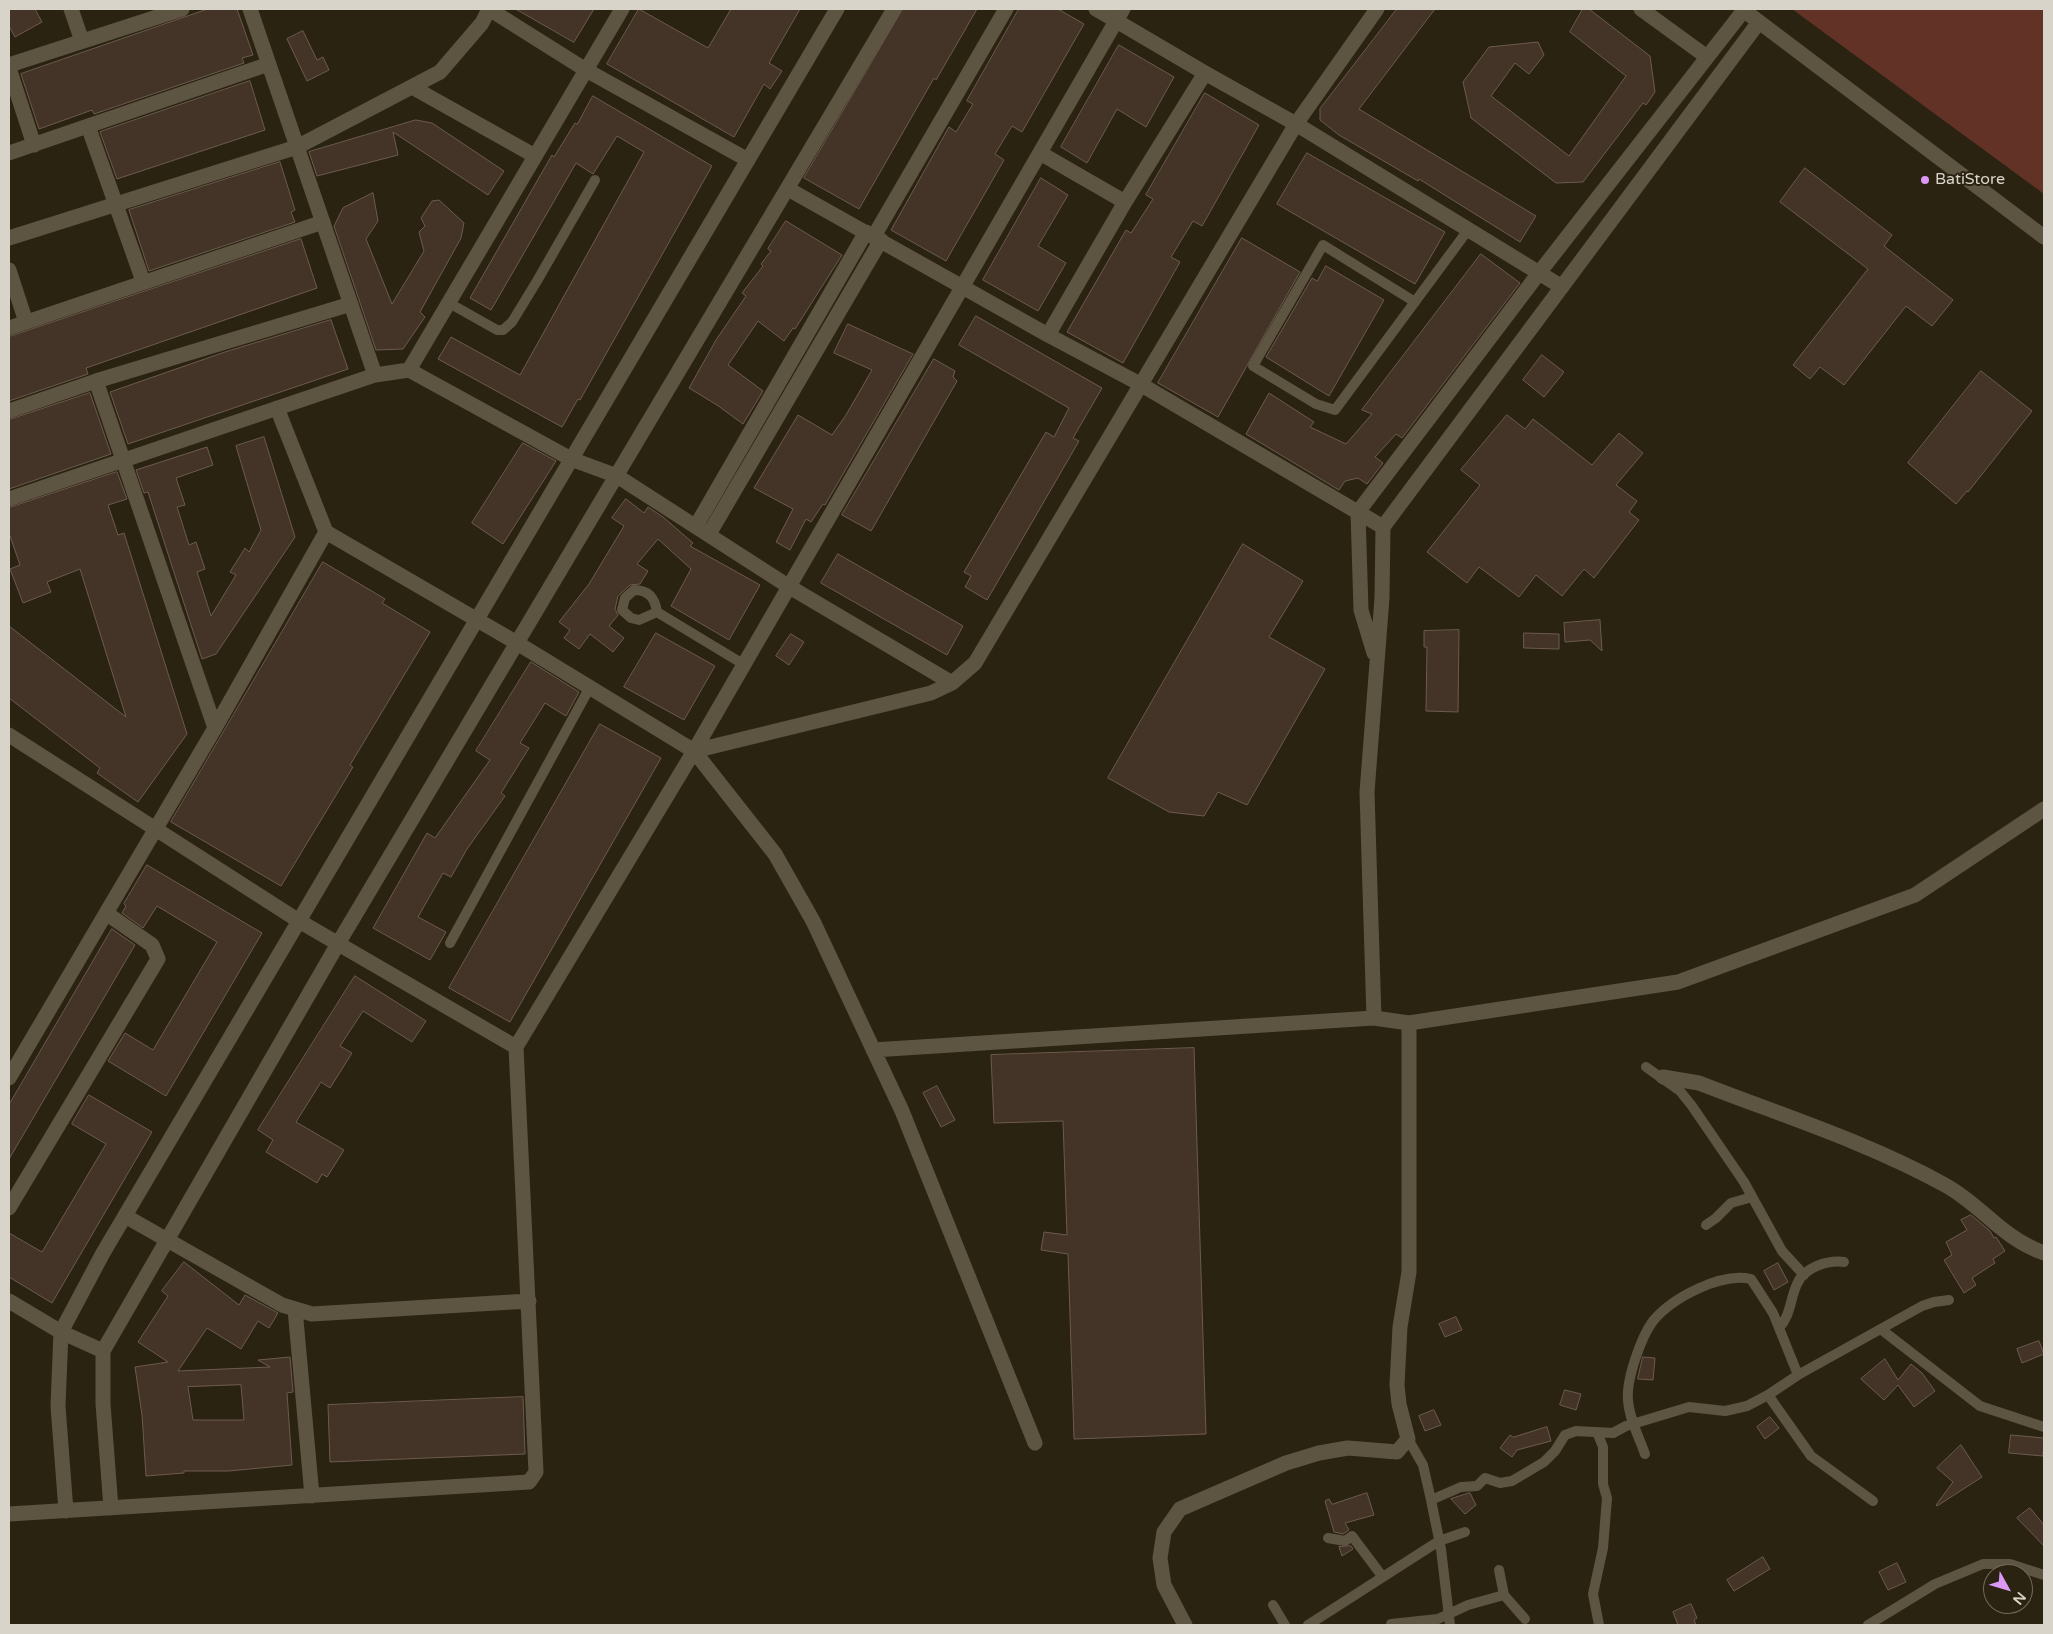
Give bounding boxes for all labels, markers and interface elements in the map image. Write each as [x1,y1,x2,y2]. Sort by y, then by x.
place label: BatiStore [1935,170,2005,190]
marker: BatiStore [1919,174,1931,186]
north arrow [1983,1564,2033,1614]
text: N [2009,1588,2029,1608]

